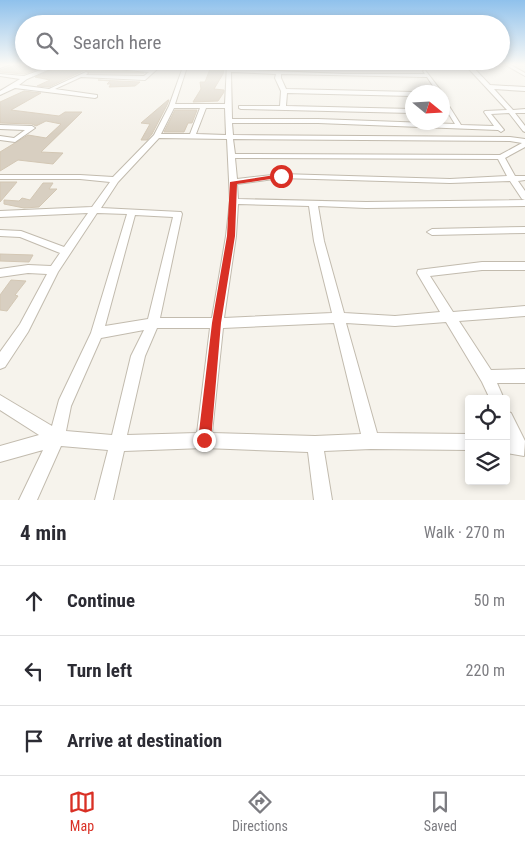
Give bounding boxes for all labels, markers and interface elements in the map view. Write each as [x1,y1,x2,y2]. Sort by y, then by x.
search box [15,15,510,70]
icon: search [33,29,61,57]
text: Search here [73,31,161,54]
north arrow [405,85,450,130]
route start [270,165,293,188]
map controls [465,395,510,485]
button: locate [465,395,510,440]
route end [193,429,216,452]
button: layers [465,440,510,485]
text: 4 min [20,521,67,545]
text: Walk · 270 m [424,523,505,542]
icon: ahead [20,587,48,615]
text: Continue [67,589,135,612]
text: 50 m [473,591,505,610]
icon: left [20,657,48,685]
text: Turn left [67,659,132,682]
text: 220 m [466,661,505,680]
icon: arrive [20,727,48,755]
text: Arrive at destination [67,729,222,752]
tab: Map [68,788,96,834]
tab: Directions [232,788,288,834]
tab: Saved [424,788,457,834]

